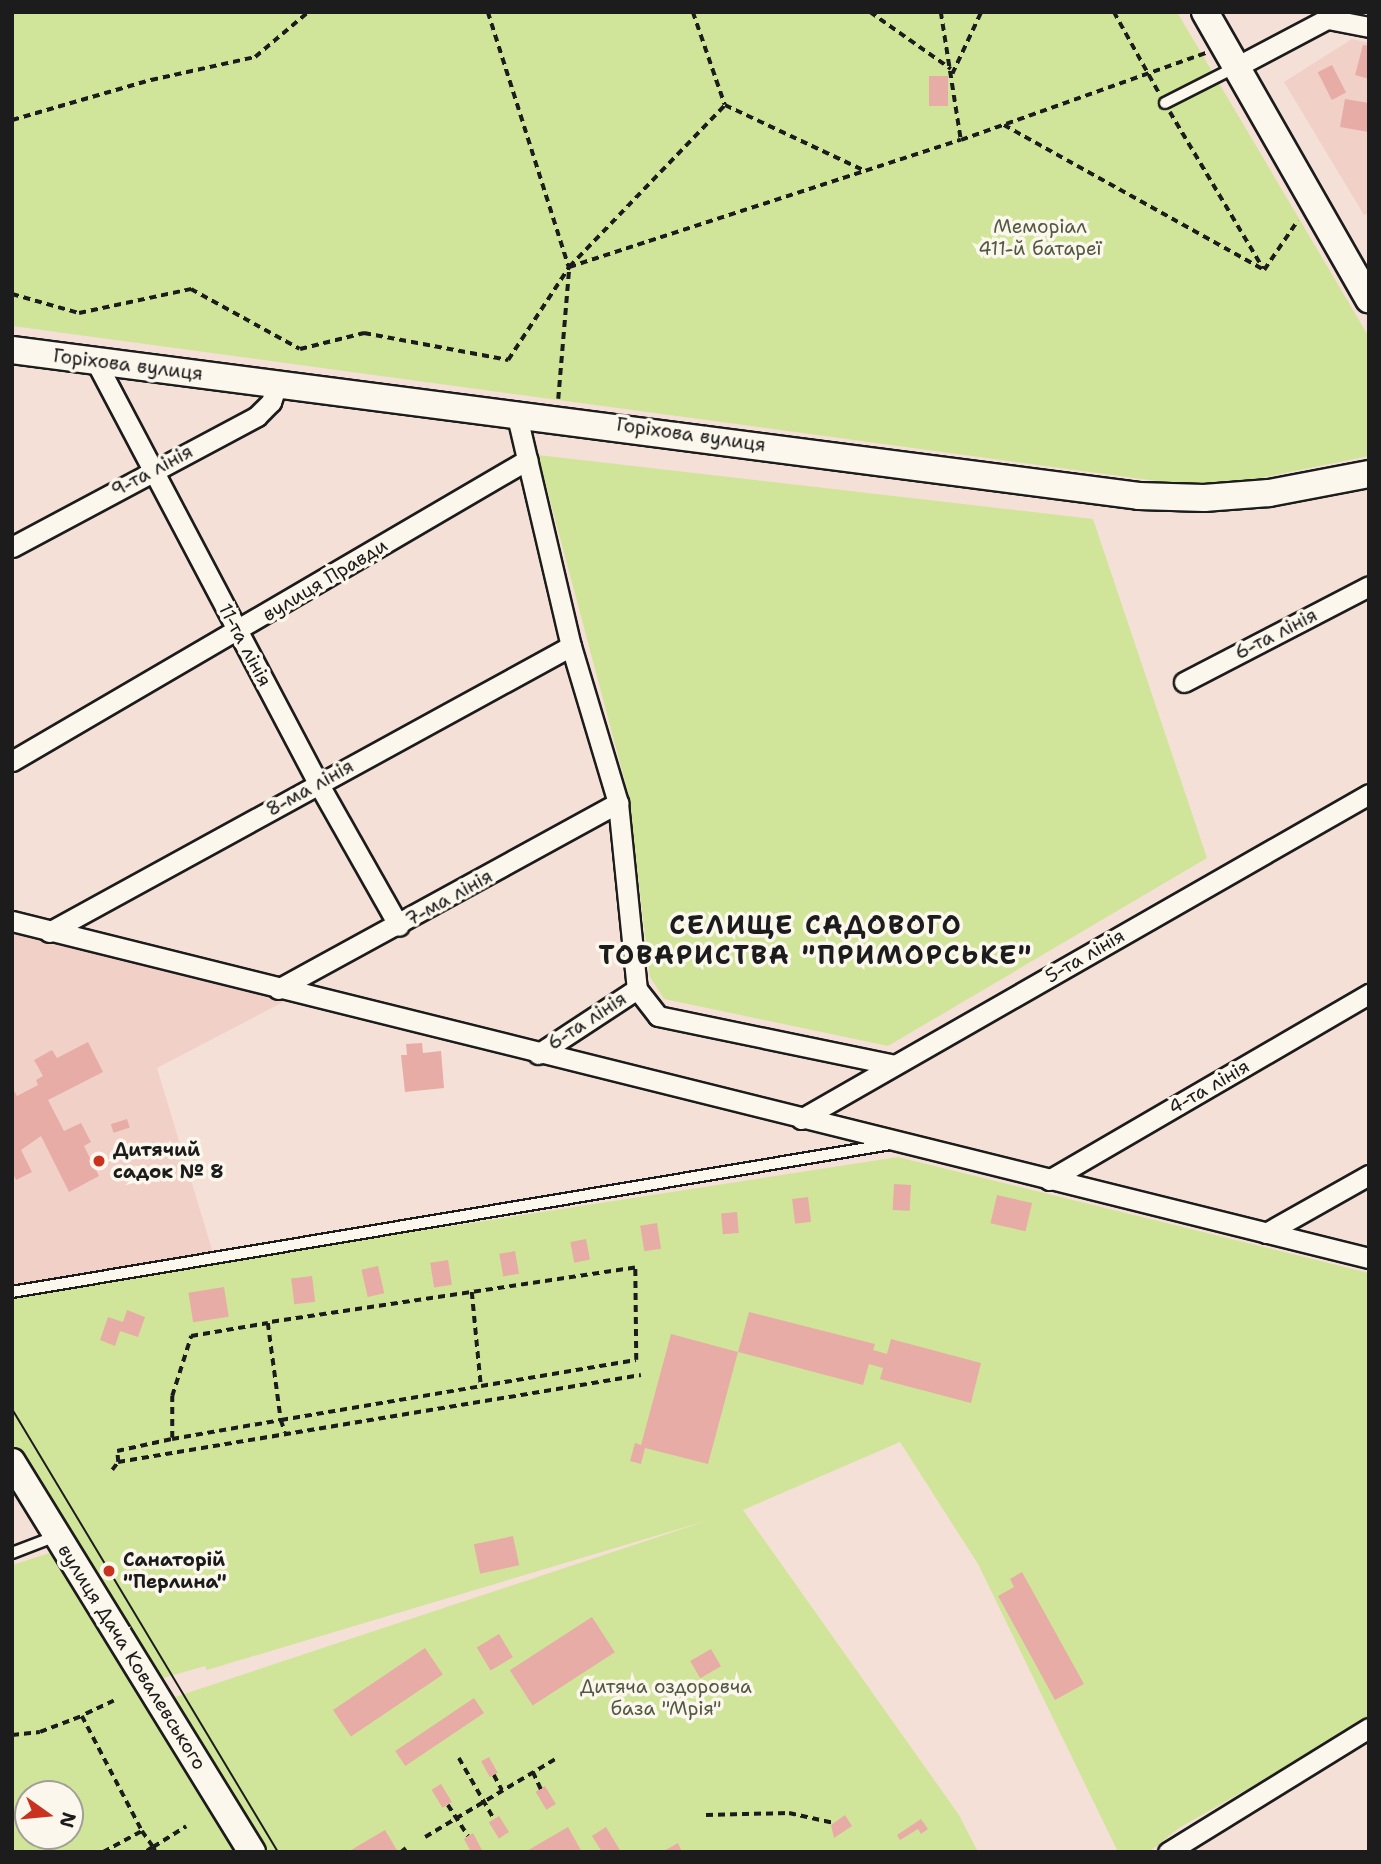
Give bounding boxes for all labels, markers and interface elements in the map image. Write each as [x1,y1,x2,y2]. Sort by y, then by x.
park label: Меморіал 411-й батареї [978,216,1102,260]
street label: Горіхова вулиця [52,345,204,385]
street label: Горіхова вулиця [615,413,767,457]
street label: 9-та лінія [107,440,197,502]
street label: вулиця Правди [258,534,392,626]
street label: 11-та лінія [214,600,276,690]
street label: 6-та лінія [1231,604,1321,664]
street label: 8-ма лінія [262,755,358,821]
street label: 7-ма лінія [402,865,496,931]
district label: СЕЛИЩЕ САДОВОГО ТОВАРИСТВА "ПРИМОРСЬКЕ" [601,909,1031,970]
street label: 5-та лінія [1041,924,1129,988]
street label: 6-та лінія [543,987,631,1055]
street label: 4-та лінія [1164,1055,1254,1119]
place label: Дитячий садок № 8 [113,1139,224,1183]
marker: Дитячий садок № 8 [91,1153,107,1169]
street label: вулиця Дача Ковалевського [53,1540,211,1774]
place label: Санаторій "Перлина" [123,1549,227,1593]
marker: Санаторій "Перлина" [101,1563,117,1579]
park label: Дитяча оздоровча база "Мрія" [580,1676,752,1720]
north arrow [14,1780,84,1850]
text: N [54,1810,82,1831]

